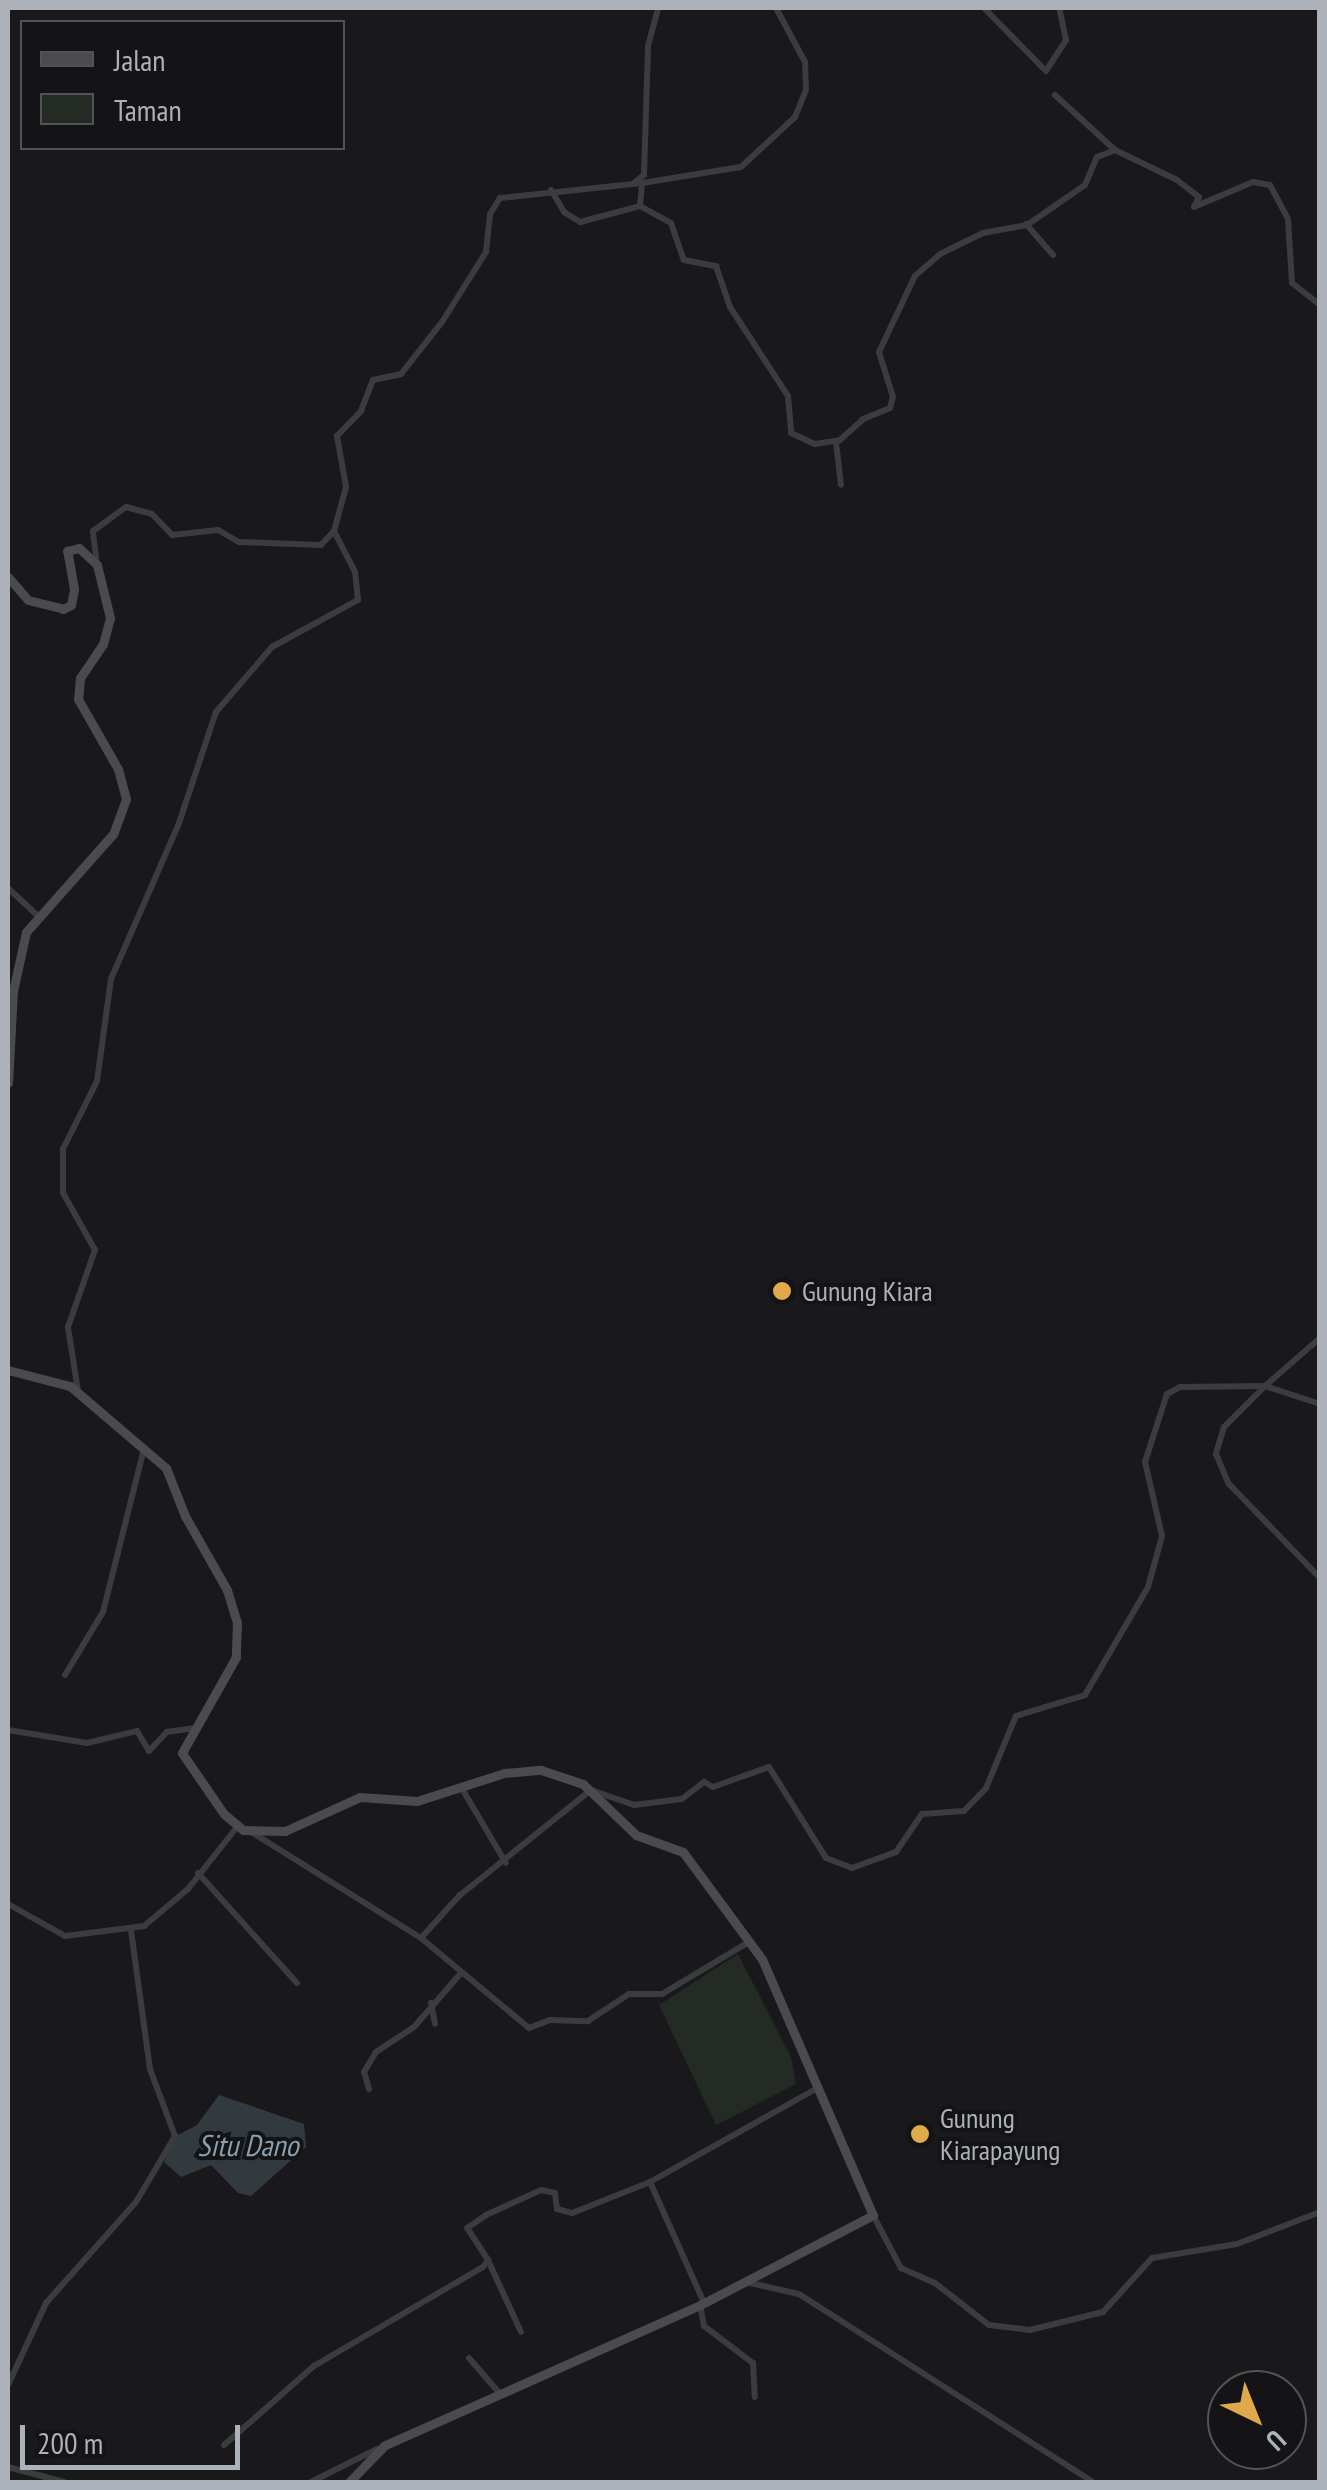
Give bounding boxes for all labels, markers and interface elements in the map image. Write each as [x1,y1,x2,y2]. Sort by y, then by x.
legend [20,20,345,150]
text: Jalan [114,40,165,79]
text: Taman [114,90,182,129]
place label: Gunung Kiara [802,1274,933,1308]
marker: Gunung Kiara [771,1280,793,1302]
place label: Gunung Kiarapayung [940,2101,1060,2167]
marker: Gunung Kiarapayung [909,2123,931,2145]
water label: Situ Dano [198,2127,298,2163]
north arrow [1207,2370,1307,2470]
scale bar [25,2405,245,2467]
text: U [1259,2422,1294,2459]
text: 200 m [37,2423,103,2462]

